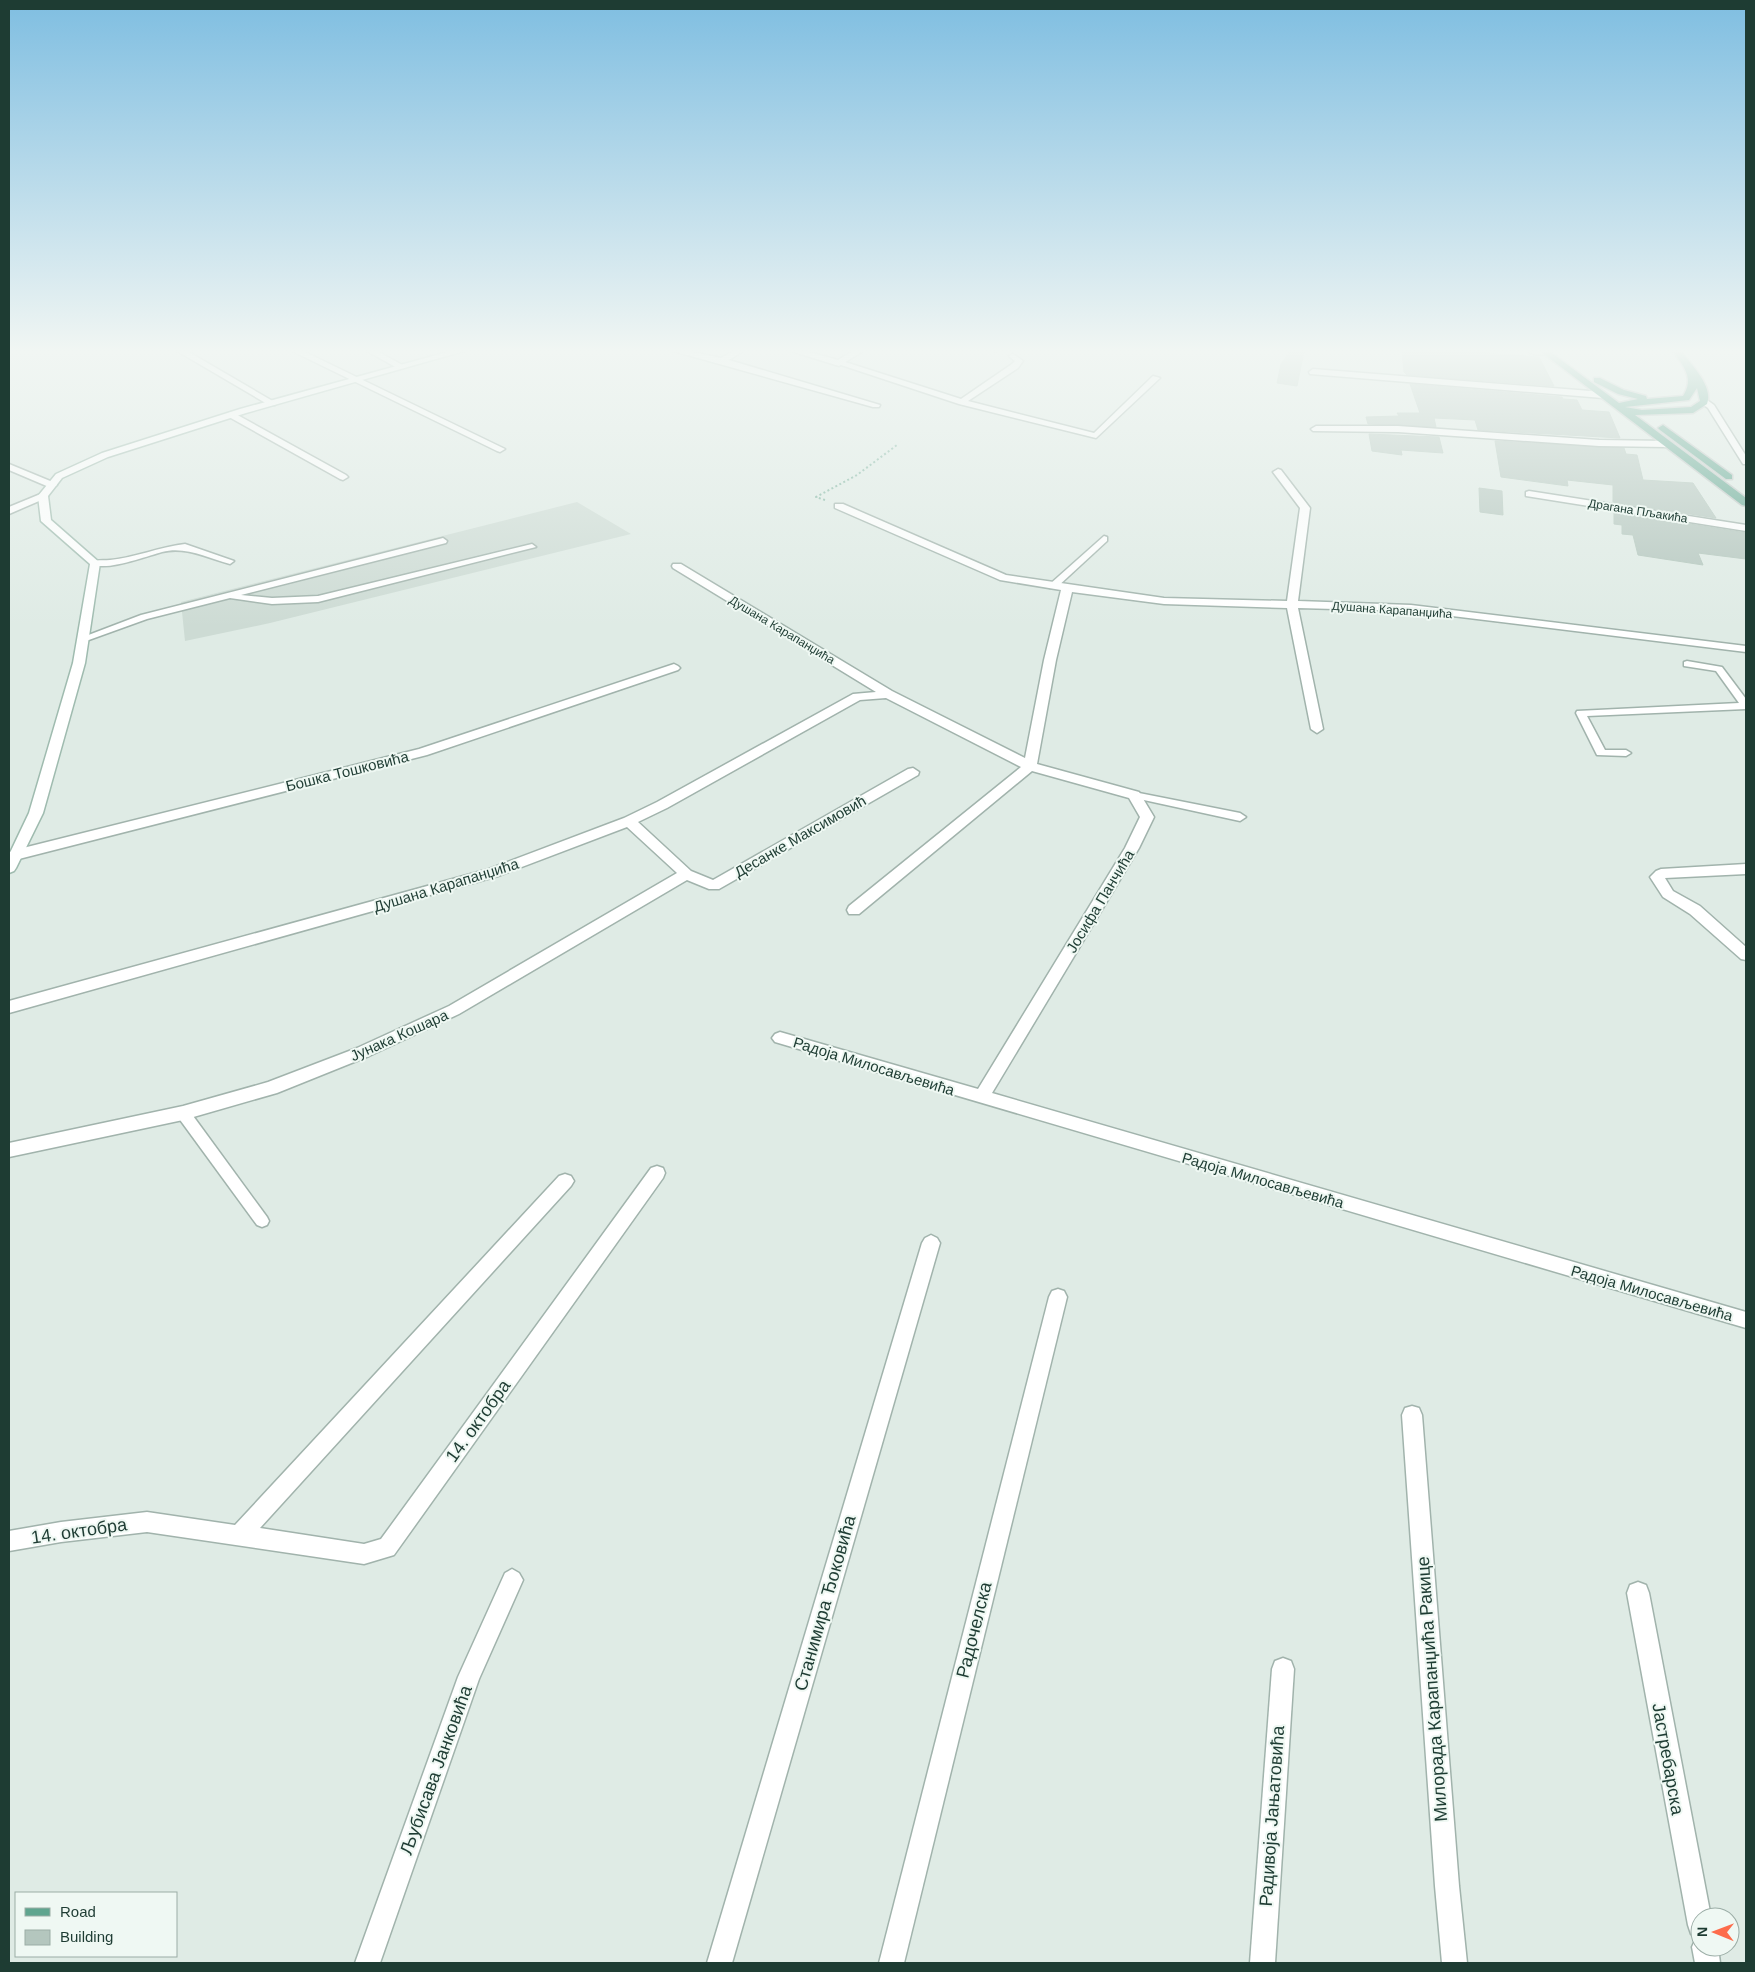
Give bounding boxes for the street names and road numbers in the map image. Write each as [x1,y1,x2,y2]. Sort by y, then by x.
street label: Драгана Пљакића [1587,496,1689,526]
street label: Душана Карапанџића [727,593,838,667]
street label: Душана Карапанџића [1331,599,1453,621]
street label: Бошка Тошковића [284,747,411,794]
street label: Десанке Максимовић [731,791,869,881]
street label: Јосифа Панчића [1063,846,1138,955]
street label: Душана Карапанџића [371,855,521,915]
street label: Јунака Кошара [348,1006,451,1064]
street label: Радоја Милосављевића [791,1033,957,1099]
street label: Радоја Милосављевића [1180,1149,1347,1211]
street label: Радоја Милосављевића [1569,1262,1736,1324]
street label: 14. октобра [442,1375,515,1466]
street label: Станимира Ђоковића [790,1512,860,1693]
street label: 14. октобра [30,1514,129,1548]
street label: Милорада Карапанџића Ракице [1413,1556,1451,1822]
street label: Радочелска [952,1579,996,1680]
street label: Љубисава Јанковића [396,1682,476,1857]
street label: Јастребарска [1648,1701,1688,1817]
street label: Радивоја Јањатовића [1256,1724,1288,1907]

